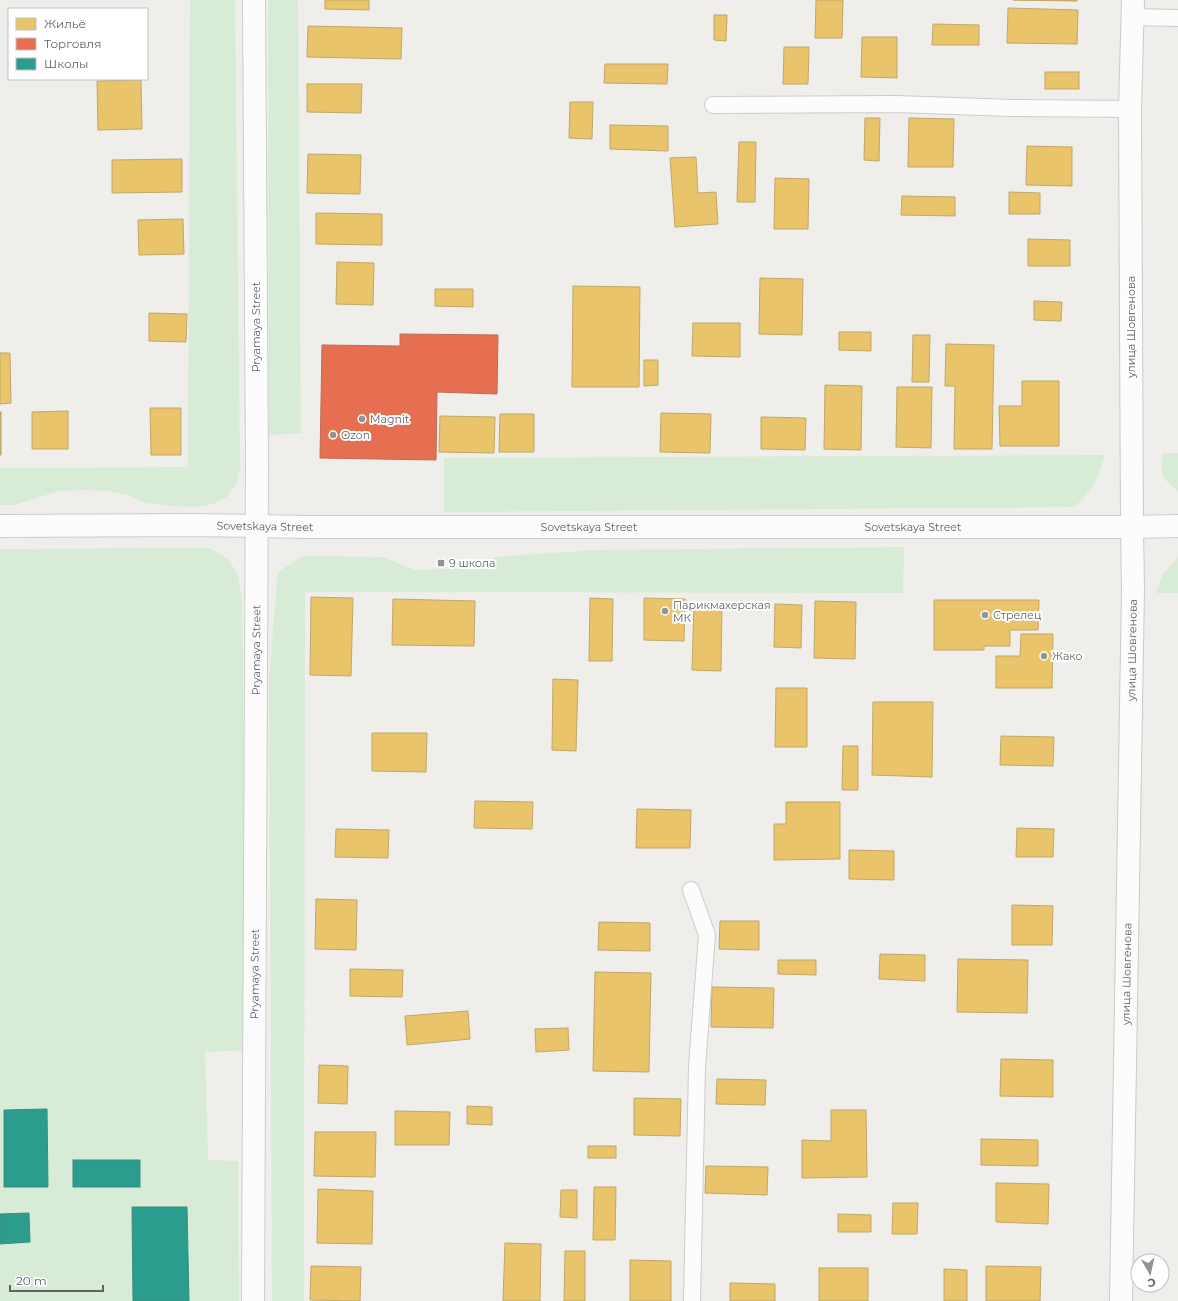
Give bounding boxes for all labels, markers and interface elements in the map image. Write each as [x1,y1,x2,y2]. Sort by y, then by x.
legend [8,8,148,80]
text: Жильё [44,16,86,31]
text: Торговля [44,36,101,51]
text: Школы [44,56,89,71]
street label: улица Шовгенова [1124,276,1138,379]
street label: Pryamaya Street [249,281,263,372]
place label: Magnit [370,412,410,426]
marker: Magnit [357,414,367,424]
place label: Ozon [341,428,370,442]
marker: Ozon [328,430,338,440]
street label: Sovetskaya Street [216,518,314,534]
street label: Sovetskaya Street [540,520,638,534]
street label: Sovetskaya Street [864,520,962,534]
place label: 9 школа [449,556,495,570]
marker: 9 школа [436,558,446,568]
place label: Парикмахерская МК [673,598,771,625]
street label: улица Шовгенова [1124,599,1140,702]
street label: Pryamaya Street [249,604,263,695]
marker: Парикмахерская МК [660,606,670,616]
place label: Стрелец [993,608,1042,622]
marker: Стрелец [980,610,990,620]
place label: Жако [1052,649,1083,663]
marker: Жако [1039,651,1049,661]
street label: улица Шовгенова [1119,923,1134,1026]
street label: Pryamaya Street [247,928,262,1019]
north arrow [1130,1253,1170,1293]
scale bar [10,1267,103,1293]
text: 20 m [16,1273,47,1288]
text: С [1147,1275,1157,1290]

